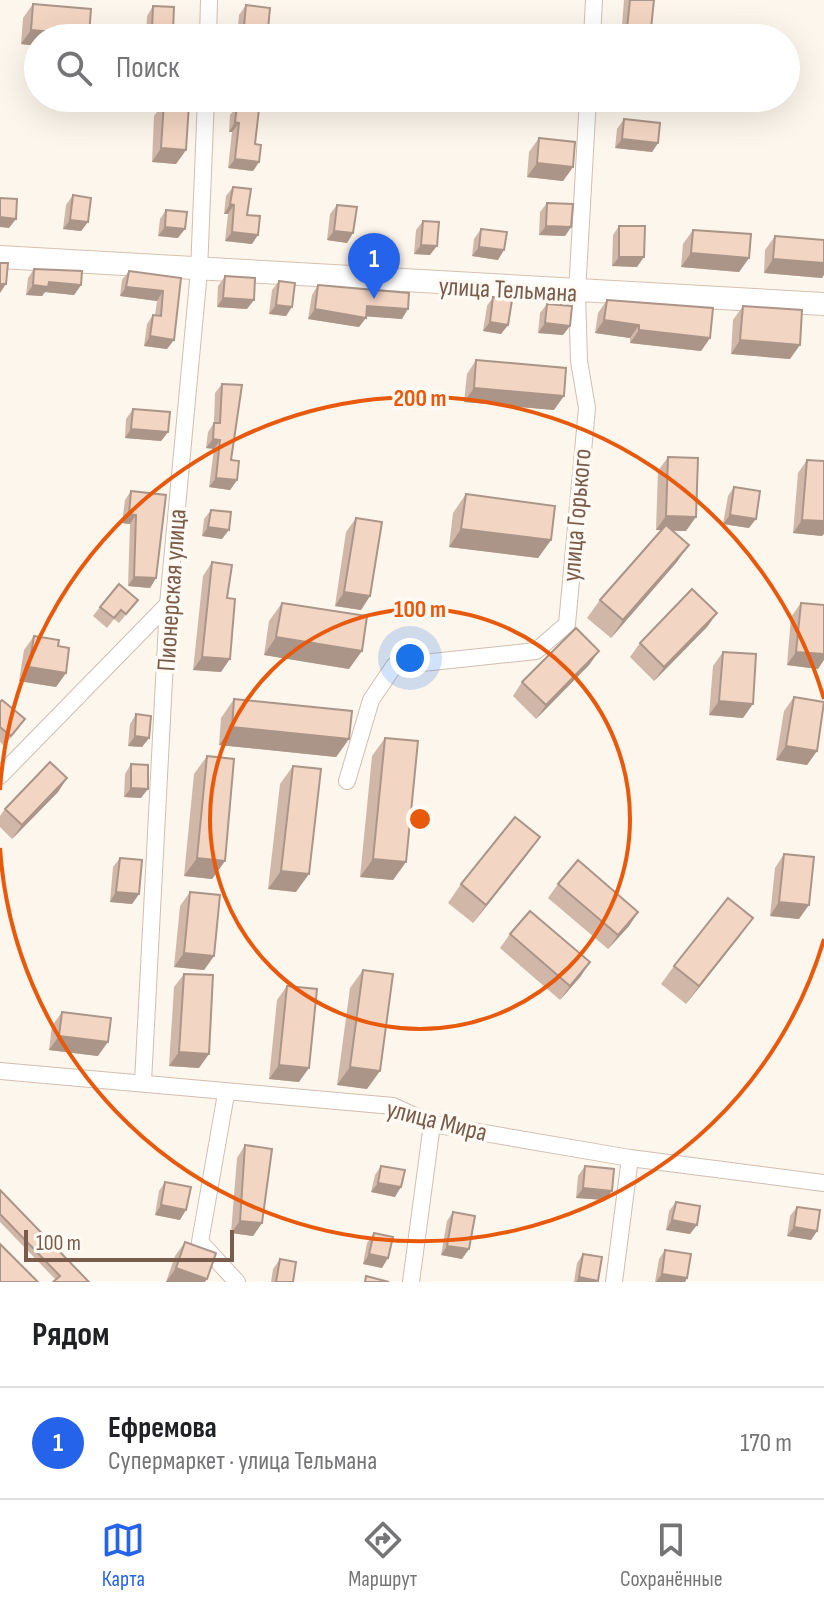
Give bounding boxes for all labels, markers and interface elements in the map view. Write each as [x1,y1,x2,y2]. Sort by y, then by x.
search box [24,24,800,112]
icon: search [52,46,96,90]
text: Поиск [116,50,179,86]
pin: 1 [348,233,400,299]
street label: улица Тельмана [438,271,578,310]
text: 200 m [393,384,447,413]
street label: улица Горького [556,447,599,583]
street label: Пионерская улица [151,508,194,672]
text: 100 m [394,595,446,624]
your location [390,638,430,678]
centre of rings [406,805,434,833]
street label: улица Мира [383,1094,490,1149]
scale bar [24,1226,234,1262]
text: 100 m [36,1230,81,1257]
text: Рядом [32,1314,110,1355]
text: Ефремова [108,1410,217,1446]
text: 1 [53,1428,63,1459]
text: 170 m [740,1428,792,1459]
text: Супермаркет · улица Тельмана [108,1446,377,1477]
tab: Карта [101,1518,145,1593]
tab: Маршрут [348,1518,417,1593]
tab: Сохранённые [620,1518,723,1593]

